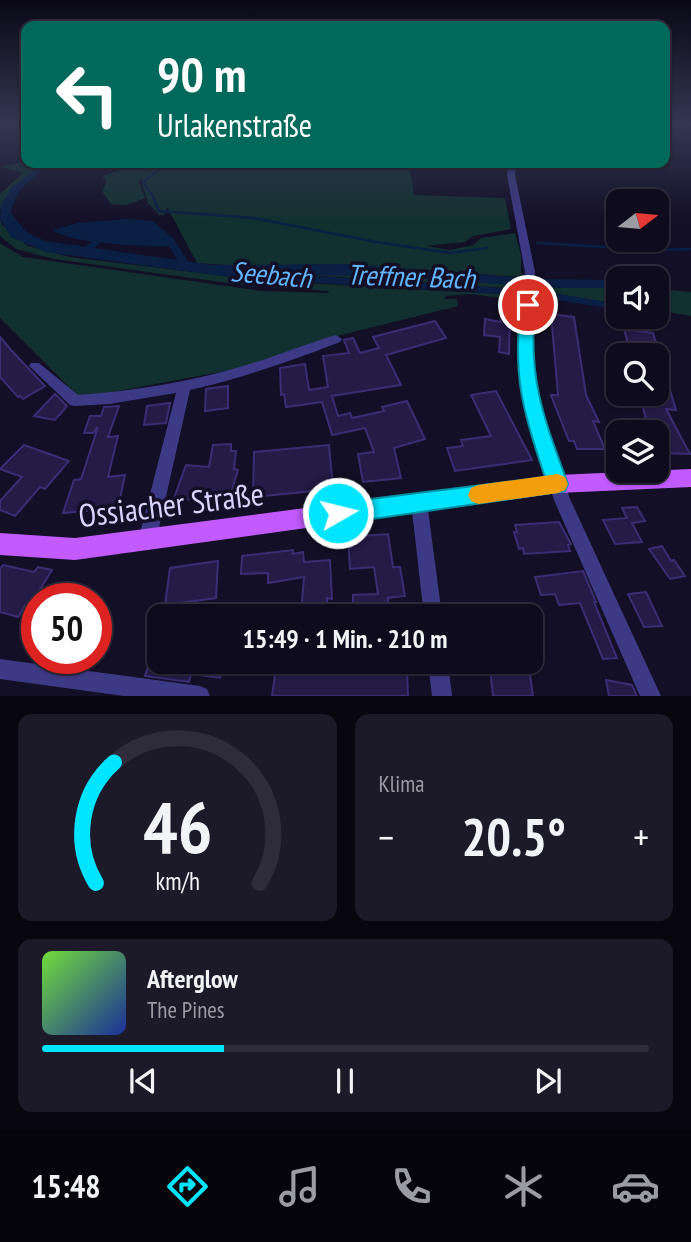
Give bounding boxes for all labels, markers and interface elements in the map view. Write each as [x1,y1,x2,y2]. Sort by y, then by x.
text: 90 m [157,42,246,106]
icon: left [42,49,133,140]
text: Urlakenstraße [157,104,312,146]
north arrow [606,189,668,252]
map controls [606,189,669,483]
water label: Seebach [229,252,314,296]
water label: Treffner Bach [346,255,477,297]
button: sound [606,266,669,329]
pin [498,275,558,335]
icon: arrive [509,286,547,324]
button: search [606,343,669,406]
button: layers [606,420,669,483]
street label: Ossiacher Straße [76,472,266,536]
position arrow [301,476,375,550]
speed limit sign: 50 [21,583,112,674]
text: 15:49 · 1 Min. · 210 m [243,622,447,655]
text: Klima [379,769,424,798]
text: 46 [142,780,212,874]
text: 20.5° [461,803,566,870]
text: − [379,812,394,861]
text: + [633,812,649,861]
text: km/h [155,865,199,897]
text: Afterglow [147,962,238,995]
text: The Pines [147,995,225,1024]
icon: previous [124,1062,162,1100]
icon: pause [326,1062,364,1100]
icon: next [529,1062,567,1100]
icon: directions [163,1162,212,1211]
icon: music [275,1162,324,1211]
icon: phone [387,1162,436,1211]
icon: climate [499,1162,548,1211]
icon: car [611,1162,660,1211]
text: 15:48 [31,1165,101,1207]

